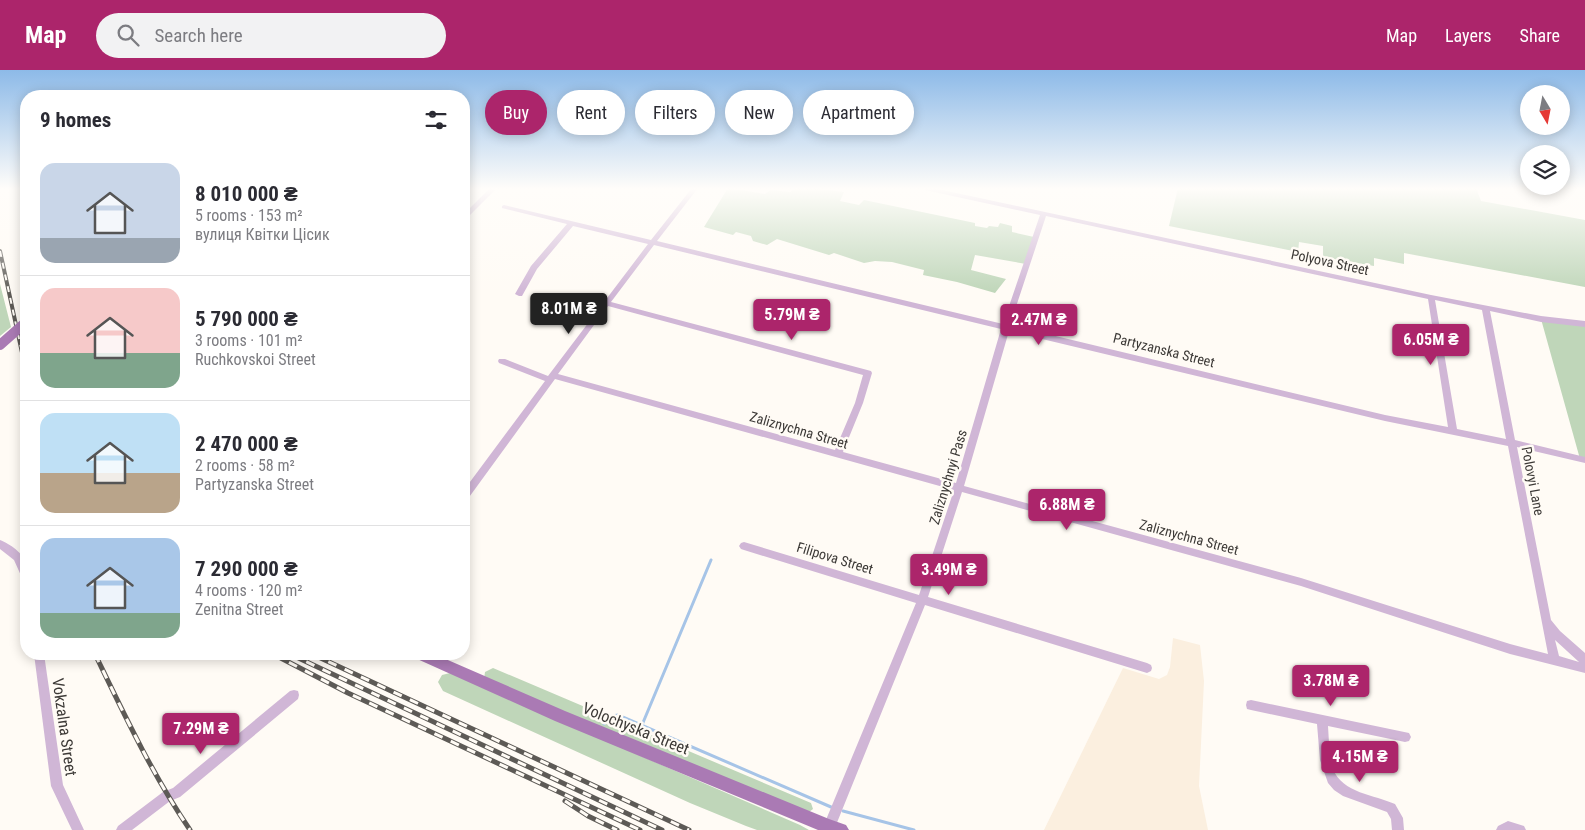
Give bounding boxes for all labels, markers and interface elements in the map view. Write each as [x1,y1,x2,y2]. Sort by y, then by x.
search box [96,13,446,58]
text: Map [25,21,66,49]
icon: search [114,21,142,49]
text: Search here [154,24,243,47]
text: Map [1386,25,1417,46]
text: Layers [1445,25,1492,46]
text: Share [1520,25,1560,46]
north arrow [1520,85,1570,135]
map controls [1520,85,1570,195]
chip: Buy [485,90,547,135]
chip: Rent [557,90,625,135]
chip: Filters [635,90,715,135]
chip: New [725,90,793,135]
chip: Apartment [803,90,914,135]
icon: filters [422,106,450,134]
text: 9 homes [40,108,111,132]
button: layers [1520,145,1570,195]
text: 8 010 000 ₴ [195,182,298,206]
icon: home [80,183,140,243]
text: 5 rooms · 153 m² [195,206,303,225]
text: вулиця Квітки Цісик [195,225,330,244]
street label: Polyova Street [1290,246,1370,278]
pin: 8.01M ₴ [523,292,615,335]
pin: 5.79M ₴ [746,298,838,341]
text: 8.01M ₴ [541,299,597,318]
pin: 2.47M ₴ [993,304,1085,346]
text: 5.79M ₴ [764,305,820,324]
text: 5 790 000 ₴ [195,307,298,331]
icon: home [80,308,140,368]
text: 2.47M ₴ [1011,310,1067,329]
pin: 6.05M ₴ [1385,324,1477,366]
street label: Partyzanska Street [1112,330,1216,370]
text: 6.05M ₴ [1403,330,1459,349]
text: 3 rooms · 101 m² [195,331,303,350]
text: Ruchkovskoi Street [195,350,316,369]
street label: Zaliznychna Street [748,408,850,452]
street label: Zaliznychnyi Pass [926,428,970,526]
text: 2 470 000 ₴ [195,432,298,456]
icon: home [80,433,140,493]
street label: Polovyi Lane [1518,445,1548,517]
text: 2 rooms · 58 m² [195,456,295,475]
text: Partyzanska Street [195,475,314,494]
pin: 6.88M ₴ [1021,488,1113,531]
text: 6.88M ₴ [1039,495,1095,514]
street label: Zaliznychna Street [1138,516,1240,558]
street label: Filipova Street [795,539,875,577]
pin: 3.49M ₴ [903,554,995,596]
text: 7 290 000 ₴ [195,557,298,581]
icon: home [80,558,140,618]
text: 3.49M ₴ [921,560,977,579]
text: 4 rooms · 120 m² [195,581,303,600]
text: Zenitna Street [195,600,283,619]
pin: 3.78M ₴ [1285,664,1377,707]
text: 3.78M ₴ [1303,671,1359,690]
street label: Vokzalna Street [48,677,81,778]
street label: Volochyska Street [580,698,692,759]
pin: 7.29M ₴ [155,712,247,755]
text: 7.29M ₴ [173,719,229,738]
pin: 4.15M ₴ [1314,740,1406,783]
text: 4.15M ₴ [1332,747,1388,766]

